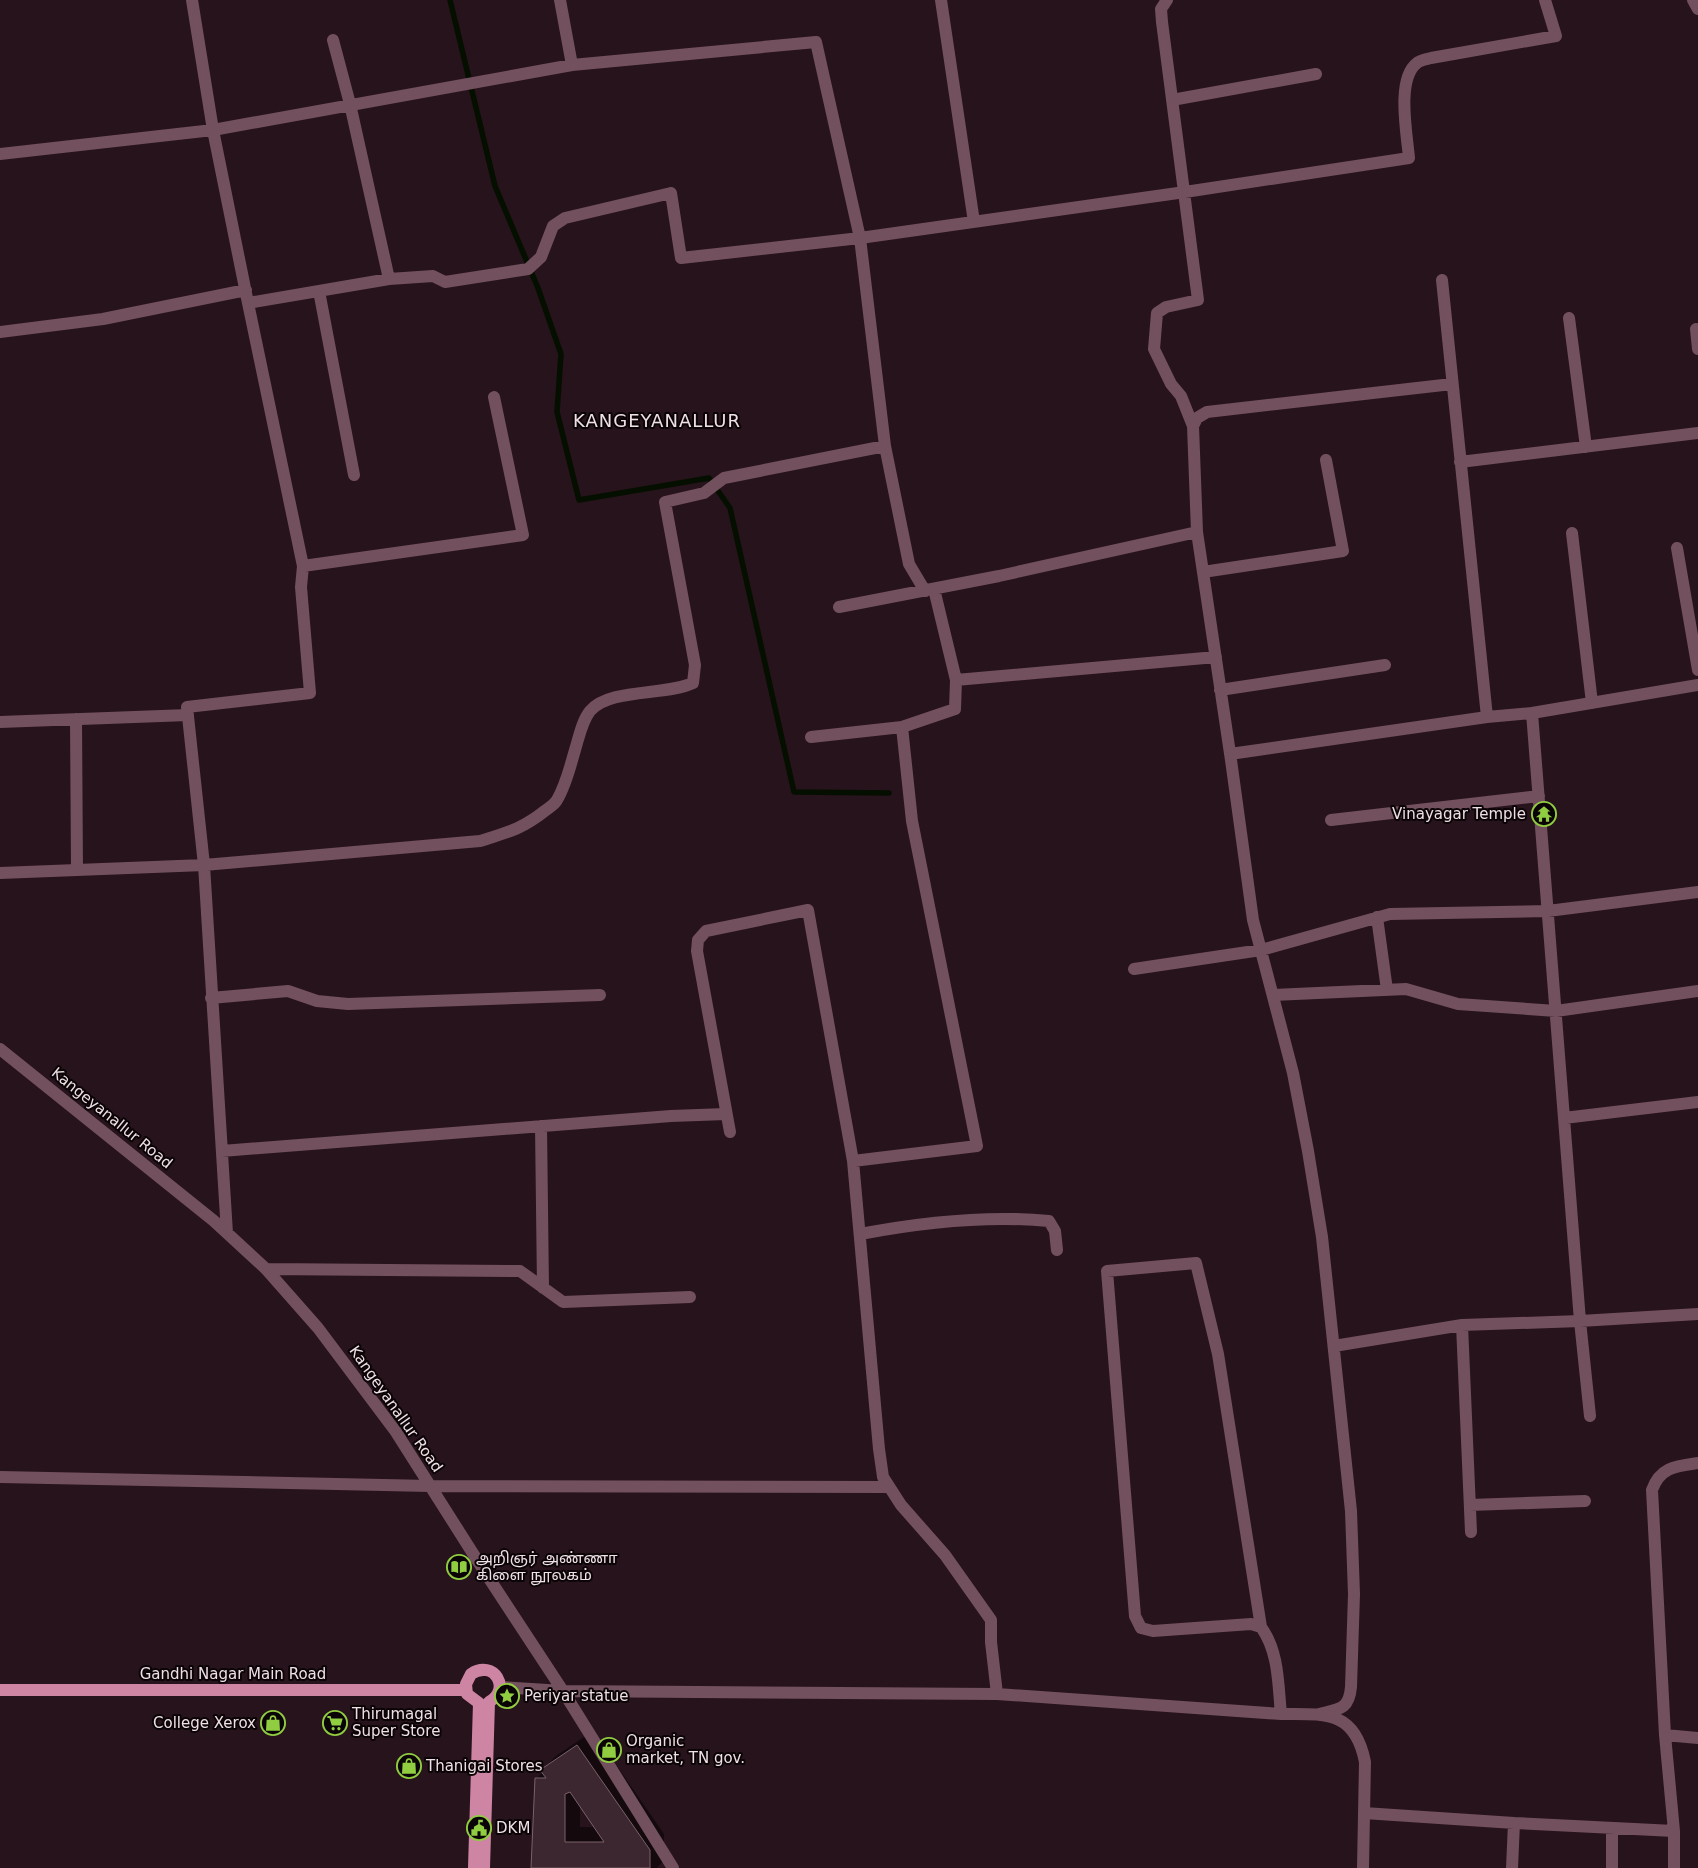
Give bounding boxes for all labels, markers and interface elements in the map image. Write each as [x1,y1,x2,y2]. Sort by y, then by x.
district label: KANGEYANALLUR [573,410,741,431]
temple icon: Vinayagar Temple [1531,801,1557,827]
place label: Vinayagar Temple [1392,805,1526,823]
street label: Kangeyanallur Road [48,1064,176,1172]
street label: Kangeyanallur Road [346,1342,446,1476]
place label: அறிஞர் அண்ணா கிளை நூலகம் [476,1549,618,1586]
library icon: அறிஞர் அண்ணா கிளை நூலகம் [446,1554,472,1580]
street label: Gandhi Nagar Main Road [140,1665,326,1683]
place icon: Periyar statue [494,1683,520,1709]
place label: Periyar statue [524,1687,629,1705]
place label: Thirumagal Super Store [351,1705,440,1740]
shop icon: College Xerox [260,1710,286,1736]
supermarket icon: Thirumagal Super Store [322,1710,348,1736]
place label: College Xerox [153,1714,256,1732]
place label: Organic market, TN gov. [626,1732,745,1767]
shop icon: Organic market, TN gov. [596,1737,622,1763]
shop icon: Thanigai Stores [396,1753,422,1779]
place label: Thanigai Stores [425,1757,543,1775]
public building icon: DKM [466,1815,492,1841]
place label: DKM [496,1819,530,1837]

